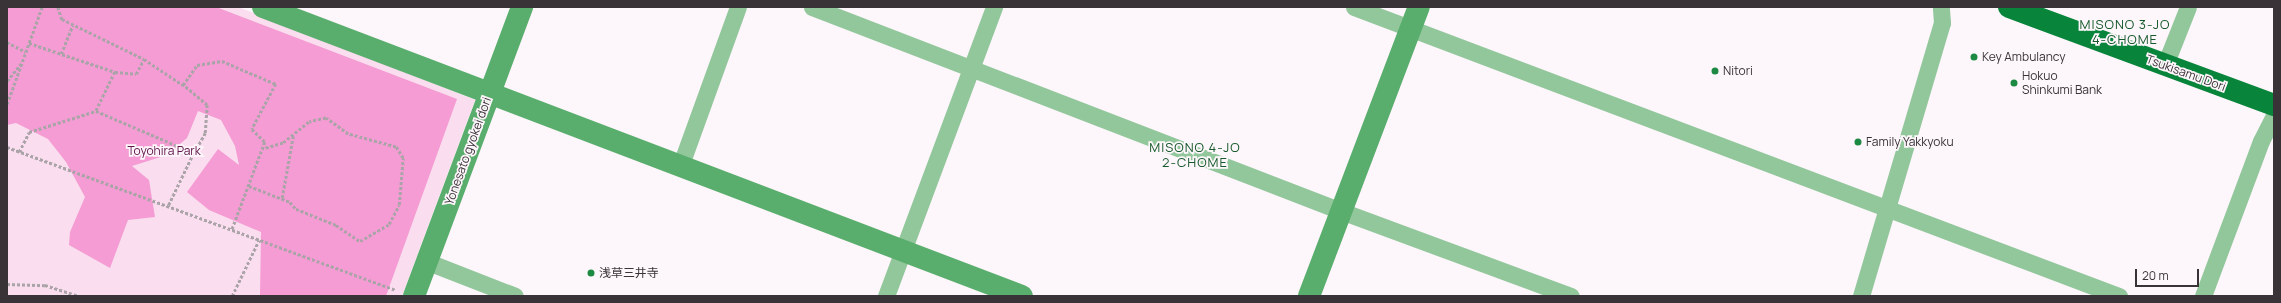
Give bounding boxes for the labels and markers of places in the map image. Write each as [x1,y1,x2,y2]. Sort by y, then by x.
place label: Key Ambulancy [1982,50,2066,64]
marker: Key Ambulancy [1969,52,1979,62]
place label: Nitori [1723,64,1753,78]
marker: Nitori [1710,66,1720,76]
place label: Hokuo Shinkumi Bank [2022,69,2102,97]
marker: Hokuo Shinkumi Bank [2009,78,2019,88]
place label: Family Yakkyoku [1866,135,1954,149]
marker: Family Yakkyoku [1853,137,1863,147]
place label: 浅草三井寺 [599,266,659,280]
marker: 浅草三井寺 [586,268,596,278]

